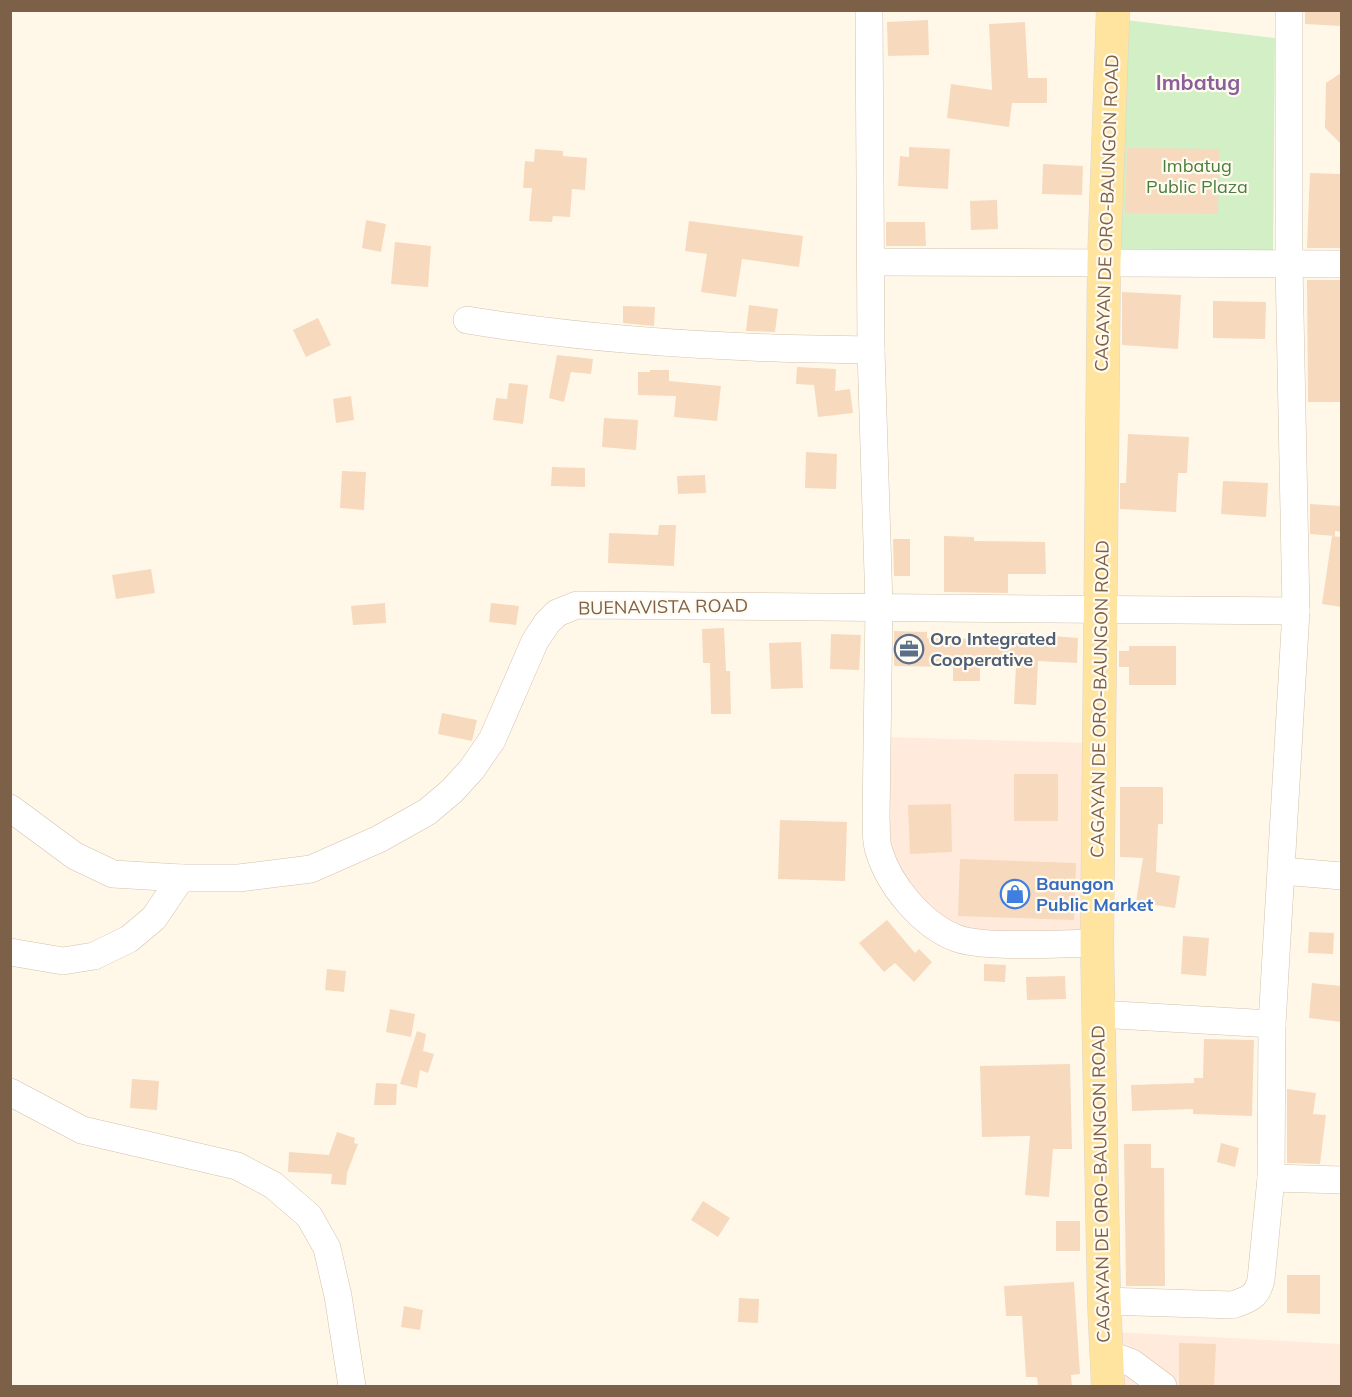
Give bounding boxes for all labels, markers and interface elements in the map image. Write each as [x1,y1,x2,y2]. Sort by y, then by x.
street label: CAGAYAN DE ORO-BAUNGON ROAD [1089,54,1124,372]
district label: Imbatug [1156,69,1240,95]
park label: Imbatug Public Plaza [1146,154,1248,198]
street label: CAGAYAN DE ORO-BAUNGON ROAD [1085,540,1114,858]
street label: BUENAVISTA ROAD [578,594,748,619]
place label: Oro Integrated Cooperative [930,627,1056,671]
office icon: Oro Integrated Cooperative [893,633,925,665]
place label: Baungon Public Market [1036,872,1154,916]
shop icon: Baungon Public Market [999,878,1031,910]
street label: CAGAYAN DE ORO-BAUNGON ROAD [1086,1025,1115,1343]

